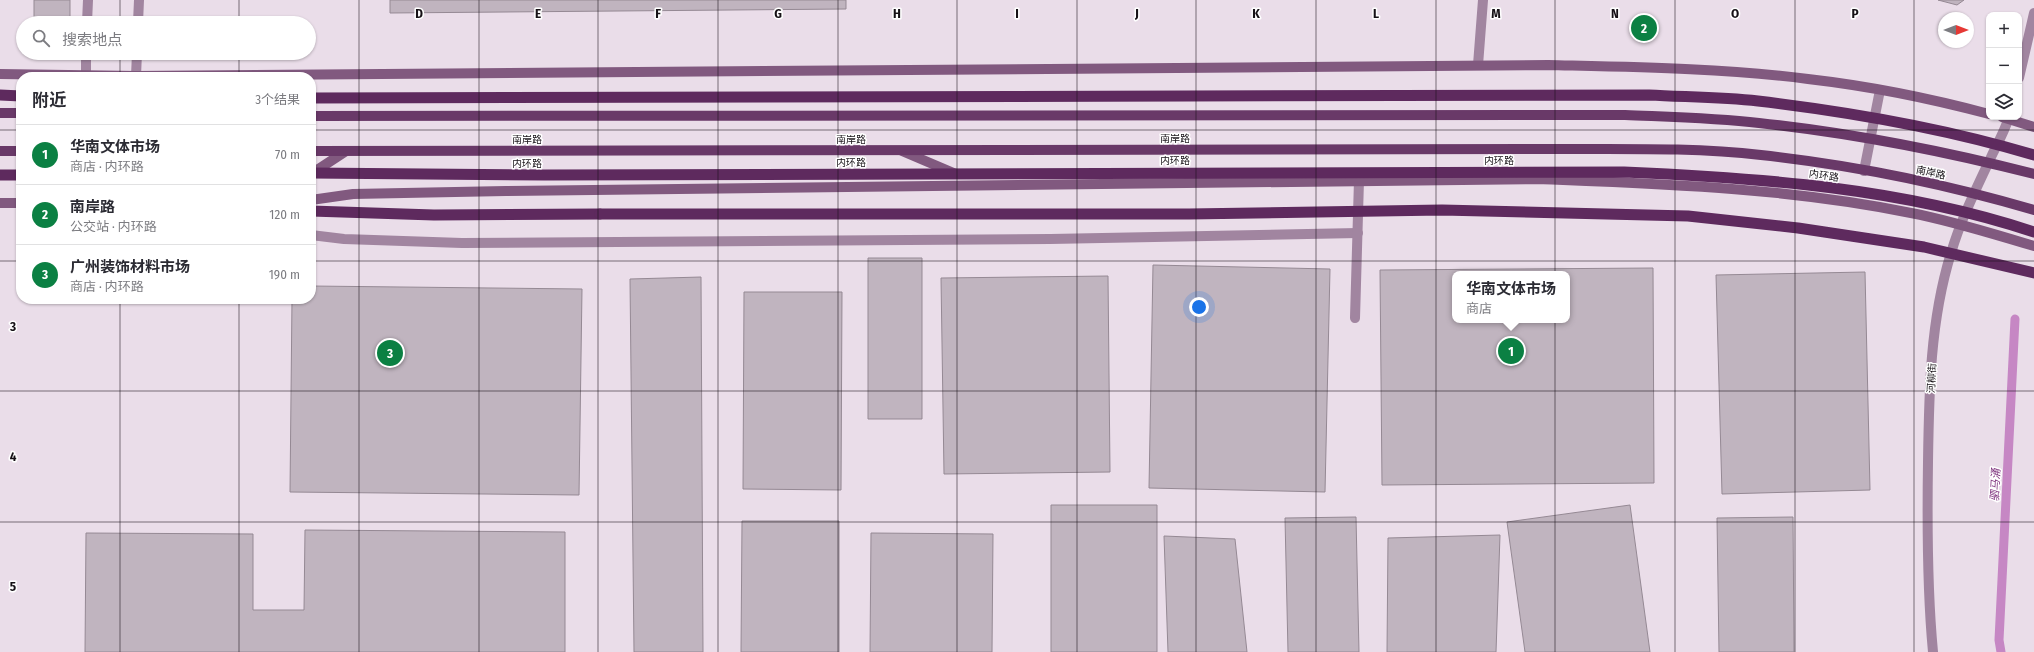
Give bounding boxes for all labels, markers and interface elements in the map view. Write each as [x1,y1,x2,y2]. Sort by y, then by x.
text: D [415,6,423,21]
text: E [535,6,541,21]
text: F [655,6,661,21]
text: G [774,6,782,21]
text: H [893,6,901,21]
text: I [1015,6,1019,21]
text: J [1134,6,1139,21]
text: K [1252,6,1260,21]
text: L [1373,6,1379,21]
text: M [1491,6,1501,21]
text: N [1611,6,1619,21]
text: O [1731,6,1739,21]
text: P [1851,6,1859,21]
north arrow [1938,12,1974,48]
map controls [1986,12,2022,120]
button: + [1986,12,2022,48]
pin: 2 [1631,13,1657,43]
search box [16,16,316,60]
icon: search [30,27,52,49]
text: 搜索地点 [62,31,122,49]
button: − [1986,48,2022,84]
button: layers [1986,84,2022,120]
text: 附近 [32,90,66,111]
text: 3个结果 [255,92,300,107]
street label: 南岸路 [1160,133,1190,145]
street label: 南岸路 [512,134,542,146]
street label: 南岸路 [836,134,866,146]
text: 华南文体市场 [70,138,160,156]
text: 1 [42,147,48,162]
text: 70 m [275,147,300,162]
street label: 内环路 [1160,155,1190,167]
street label: 内环路 [1484,155,1514,167]
street label: 内环路 [836,157,866,169]
street label: 内环路 [512,158,542,170]
text: 商店 · 内环路 [70,159,144,174]
street label: 南岸路 [1915,164,1947,182]
street label: 内环路 [1808,168,1840,184]
text: 南岸路 [70,198,115,216]
text: 2 [42,207,48,222]
text: 120 m [269,207,300,222]
text: 公交站 · 内环路 [70,219,157,234]
text: 广州装饰材料市场 [70,258,190,276]
text: 3 [42,267,48,282]
text: 190 m [269,267,300,282]
popup [1452,271,1570,323]
text: 商店 · 内环路 [70,279,144,294]
text: 华南文体市场 [1466,280,1556,298]
your location [1189,297,1209,317]
text: 商店 [1466,301,1492,316]
text: 3 [9,319,16,334]
pin: 1 [1498,336,1524,366]
pin: 3 [377,338,403,368]
street label: 河柳街 [1925,363,1939,393]
text: 4 [10,449,17,464]
water label: 驷马涌 [1988,466,2003,502]
text: 5 [10,579,16,594]

